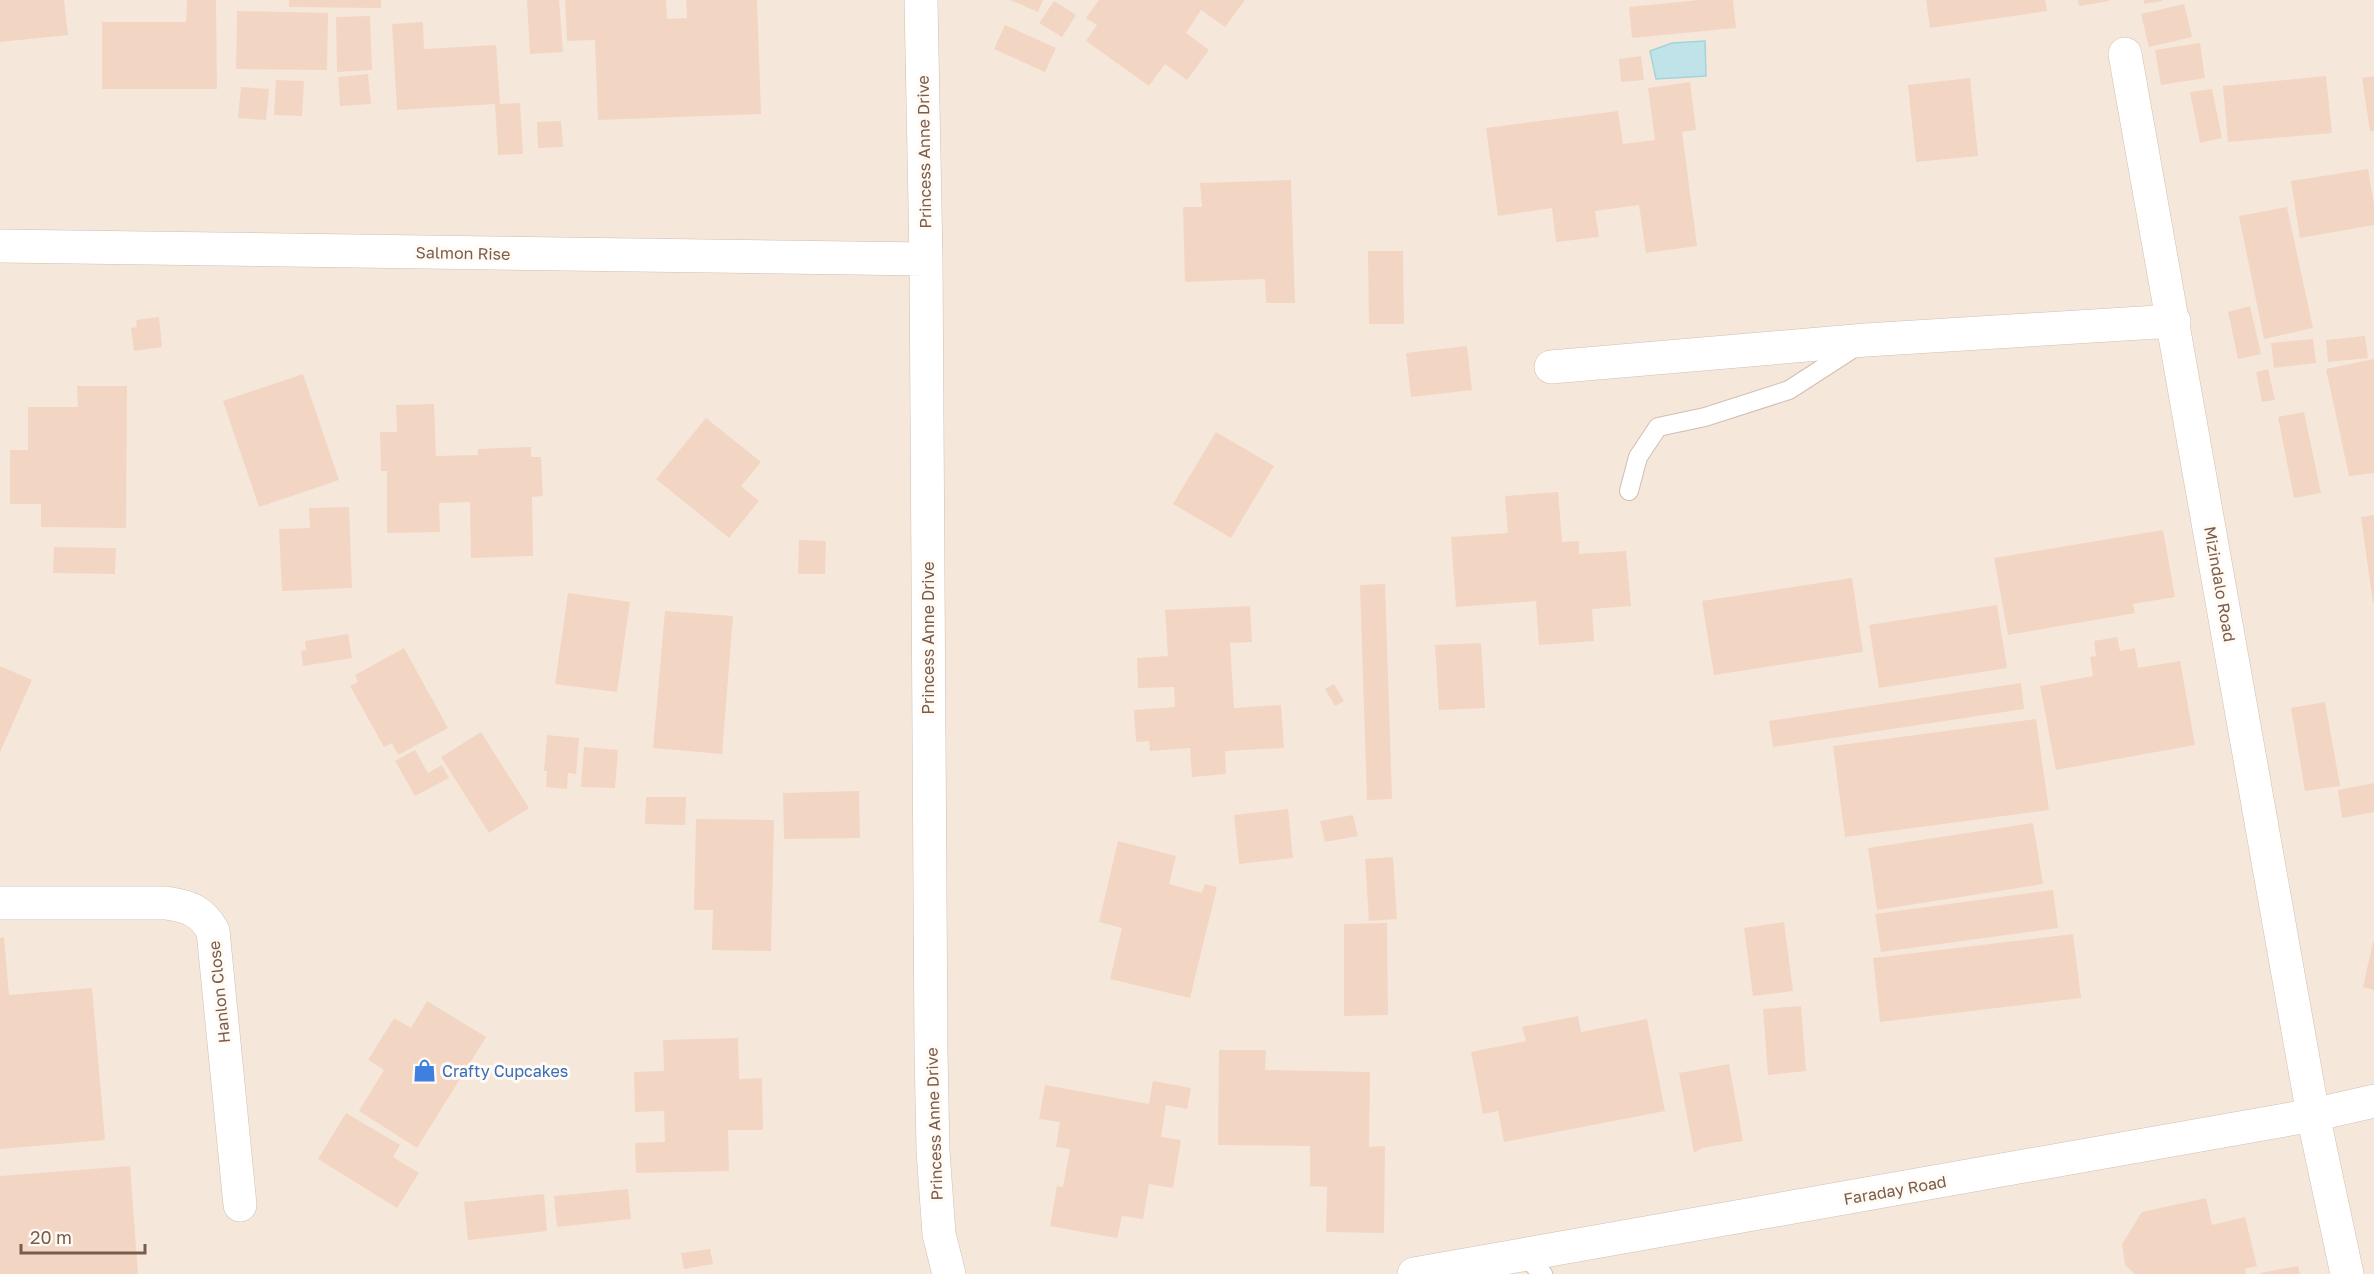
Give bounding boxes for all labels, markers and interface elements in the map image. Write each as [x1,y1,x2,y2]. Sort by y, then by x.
street label: Princess Anne Drive [913,75,935,229]
street label: Salmon Rise [415,242,511,264]
street label: Mizindalo Road [2200,525,2240,643]
street label: Princess Anne Drive [918,561,938,715]
street label: Hanlon Close [204,940,234,1044]
street label: Princess Anne Drive [921,1047,947,1201]
shop icon: Crafty Cupcakes [411,1058,437,1084]
place label: Crafty Cupcakes [442,1061,568,1081]
street label: Faraday Road [1842,1171,1948,1209]
scale bar [21,1217,146,1255]
text: 20 m [30,1226,72,1248]

